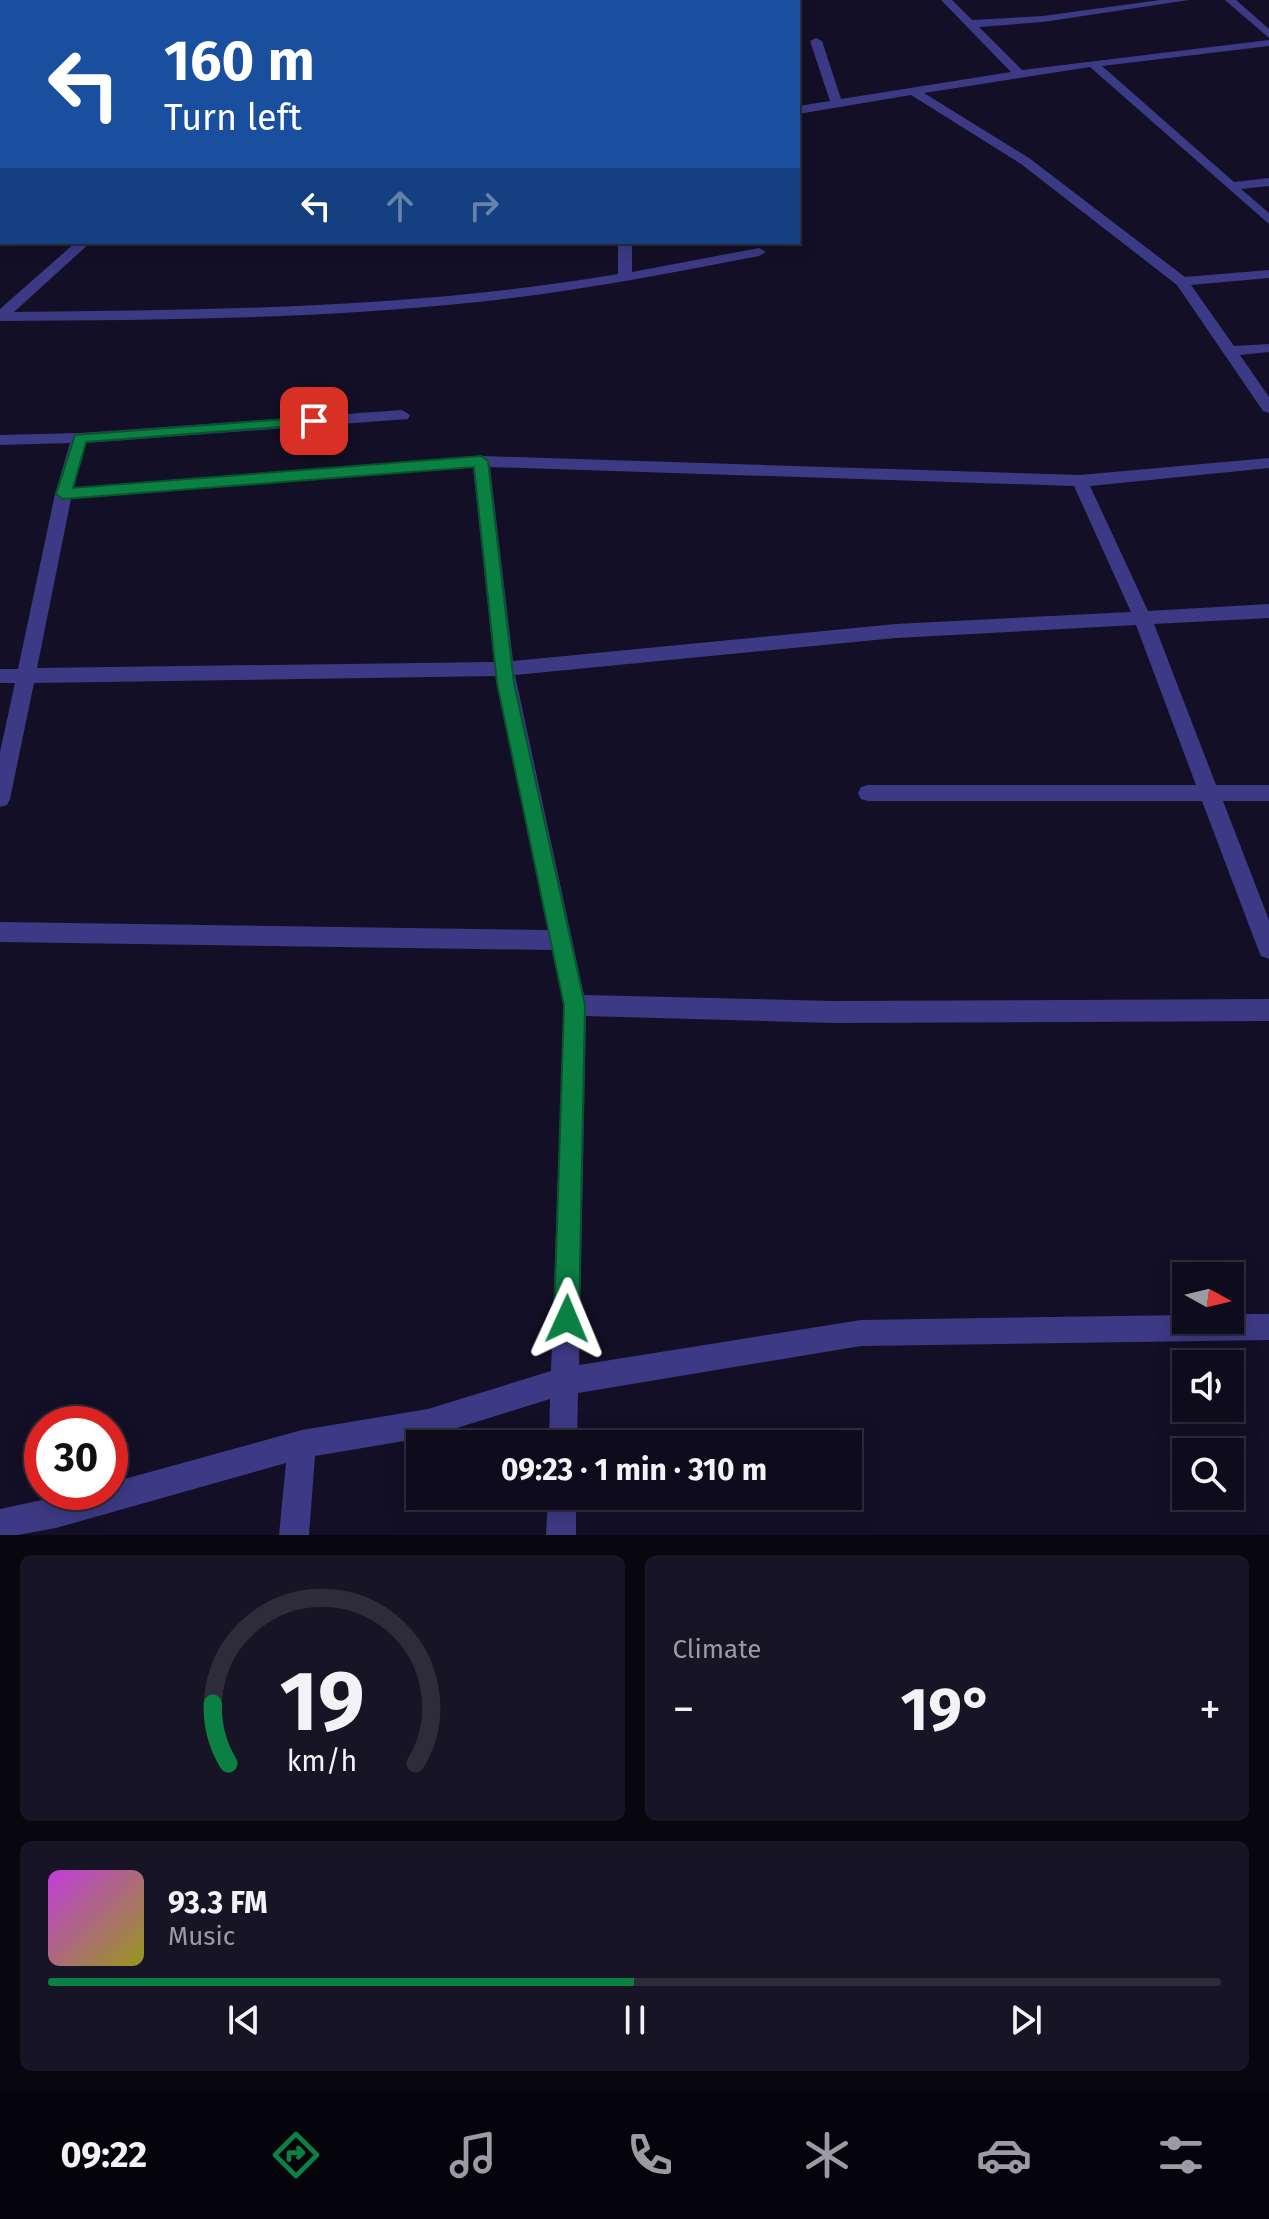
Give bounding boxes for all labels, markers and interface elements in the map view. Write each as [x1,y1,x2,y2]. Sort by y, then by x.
text: 160 m [164,28,315,95]
icon: left [32,32,136,136]
text: Turn left [164,96,302,140]
icon: left [294,184,338,228]
icon: ahead [378,184,422,228]
icon: right [462,184,506,228]
pin [280,387,348,455]
icon: arrive [292,399,336,443]
north arrow [1172,1262,1244,1334]
map controls [1172,1262,1244,1510]
position arrow [525,1277,609,1361]
button: sound [1172,1350,1244,1422]
speed limit sign: 30 [24,1406,128,1510]
button: search [1172,1438,1244,1510]
text: 09:23 · 1 min · 310 m [501,1452,767,1488]
text: Climate [673,1634,761,1665]
text: 19 [280,1652,365,1752]
text: 19° [900,1674,993,1746]
text: − [673,1683,695,1736]
text: + [1199,1683,1221,1736]
text: km/h [287,1744,358,1779]
text: 93.3 FM [168,1885,268,1921]
text: Music [168,1921,235,1952]
icon: previous [222,1998,266,2042]
icon: pause [613,1998,657,2042]
icon: next [1004,1998,1048,2042]
icon: directions [268,2127,324,2183]
icon: music [445,2127,501,2183]
icon: phone [622,2127,678,2183]
icon: climate [799,2127,855,2183]
icon: car [976,2127,1032,2183]
icon: filters [1153,2127,1209,2183]
text: 09:22 [60,2133,147,2177]

